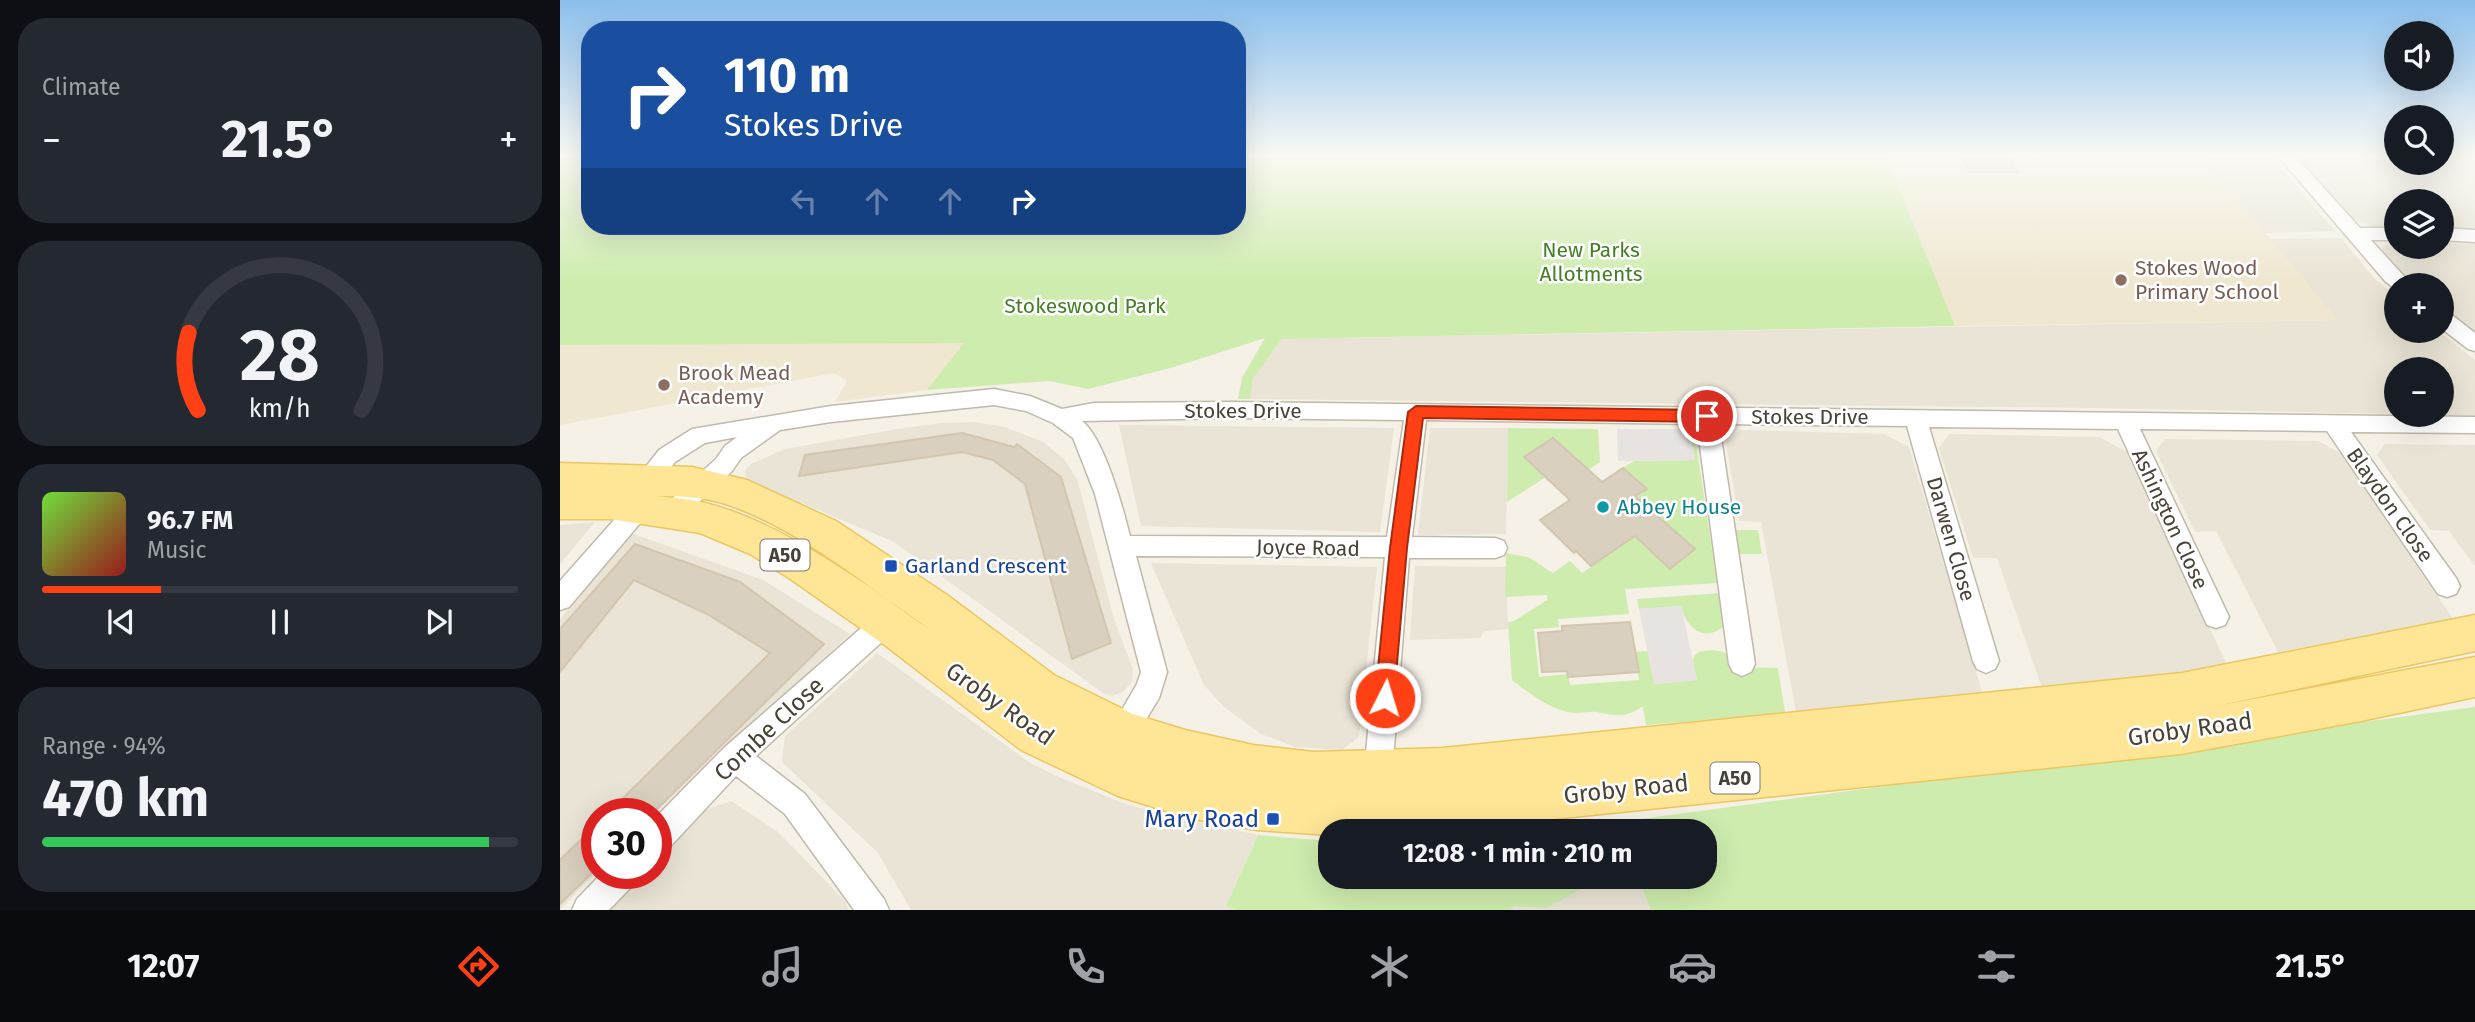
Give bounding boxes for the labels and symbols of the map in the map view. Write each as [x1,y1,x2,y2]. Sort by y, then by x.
park label: New Parks Allotments [1539,237,1643,287]
place label: Stokes Wood Primary School [2135,255,2279,305]
marker: Stokes Wood Primary School [2113,272,2129,288]
park label: Stokeswood Park [1004,293,1166,319]
place label: Brook Mead Academy [678,360,791,410]
marker: Brook Mead Academy [656,377,672,393]
pin [1677,386,1737,446]
street label: Stokes Drive [1184,398,1302,424]
street label: Stokes Drive [1751,404,1869,430]
street label: Blaydon Close [2341,443,2439,567]
street label: Ashington Close [2126,445,2214,593]
street label: Darwen Close [1921,474,1981,604]
place label: Abbey House [1617,494,1741,520]
marker: Abbey House [1595,499,1611,515]
street label: Joyce Road [1256,534,1360,562]
road number: A50 [761,540,810,570]
place label: Garland Crescent [905,553,1067,579]
marker: Garland Crescent [883,558,899,574]
street label: Groby Road [941,657,1059,751]
position arrow [1348,661,1422,735]
street label: Combe Close [708,671,830,787]
street label: Groby Road [2126,706,2254,752]
road number: A50 [1710,762,1760,793]
street label: Groby Road [1562,769,1690,809]
speed limit sign: 30 [581,798,672,889]
place label: Mary Road [1144,805,1259,833]
marker: Mary Road [1265,811,1281,827]

